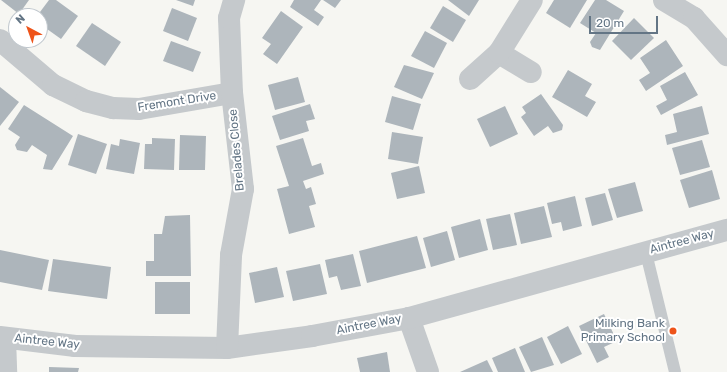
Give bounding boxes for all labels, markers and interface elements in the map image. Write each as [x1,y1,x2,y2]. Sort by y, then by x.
north arrow [8,8,48,48]
scale bar [591,8,660,34]
text: N [13,12,28,27]
text: 20 m [596,16,624,30]
street label: Fremont Drive [137,89,217,115]
street label: Brelades Close [226,108,248,192]
street label: Aintree Way [648,226,716,258]
street label: Aintree Way [335,312,403,338]
place label: Milking Bank Primary School [580,317,665,345]
marker: Milking Bank Primary School [668,326,678,336]
street label: Aintree Way [13,331,81,353]

